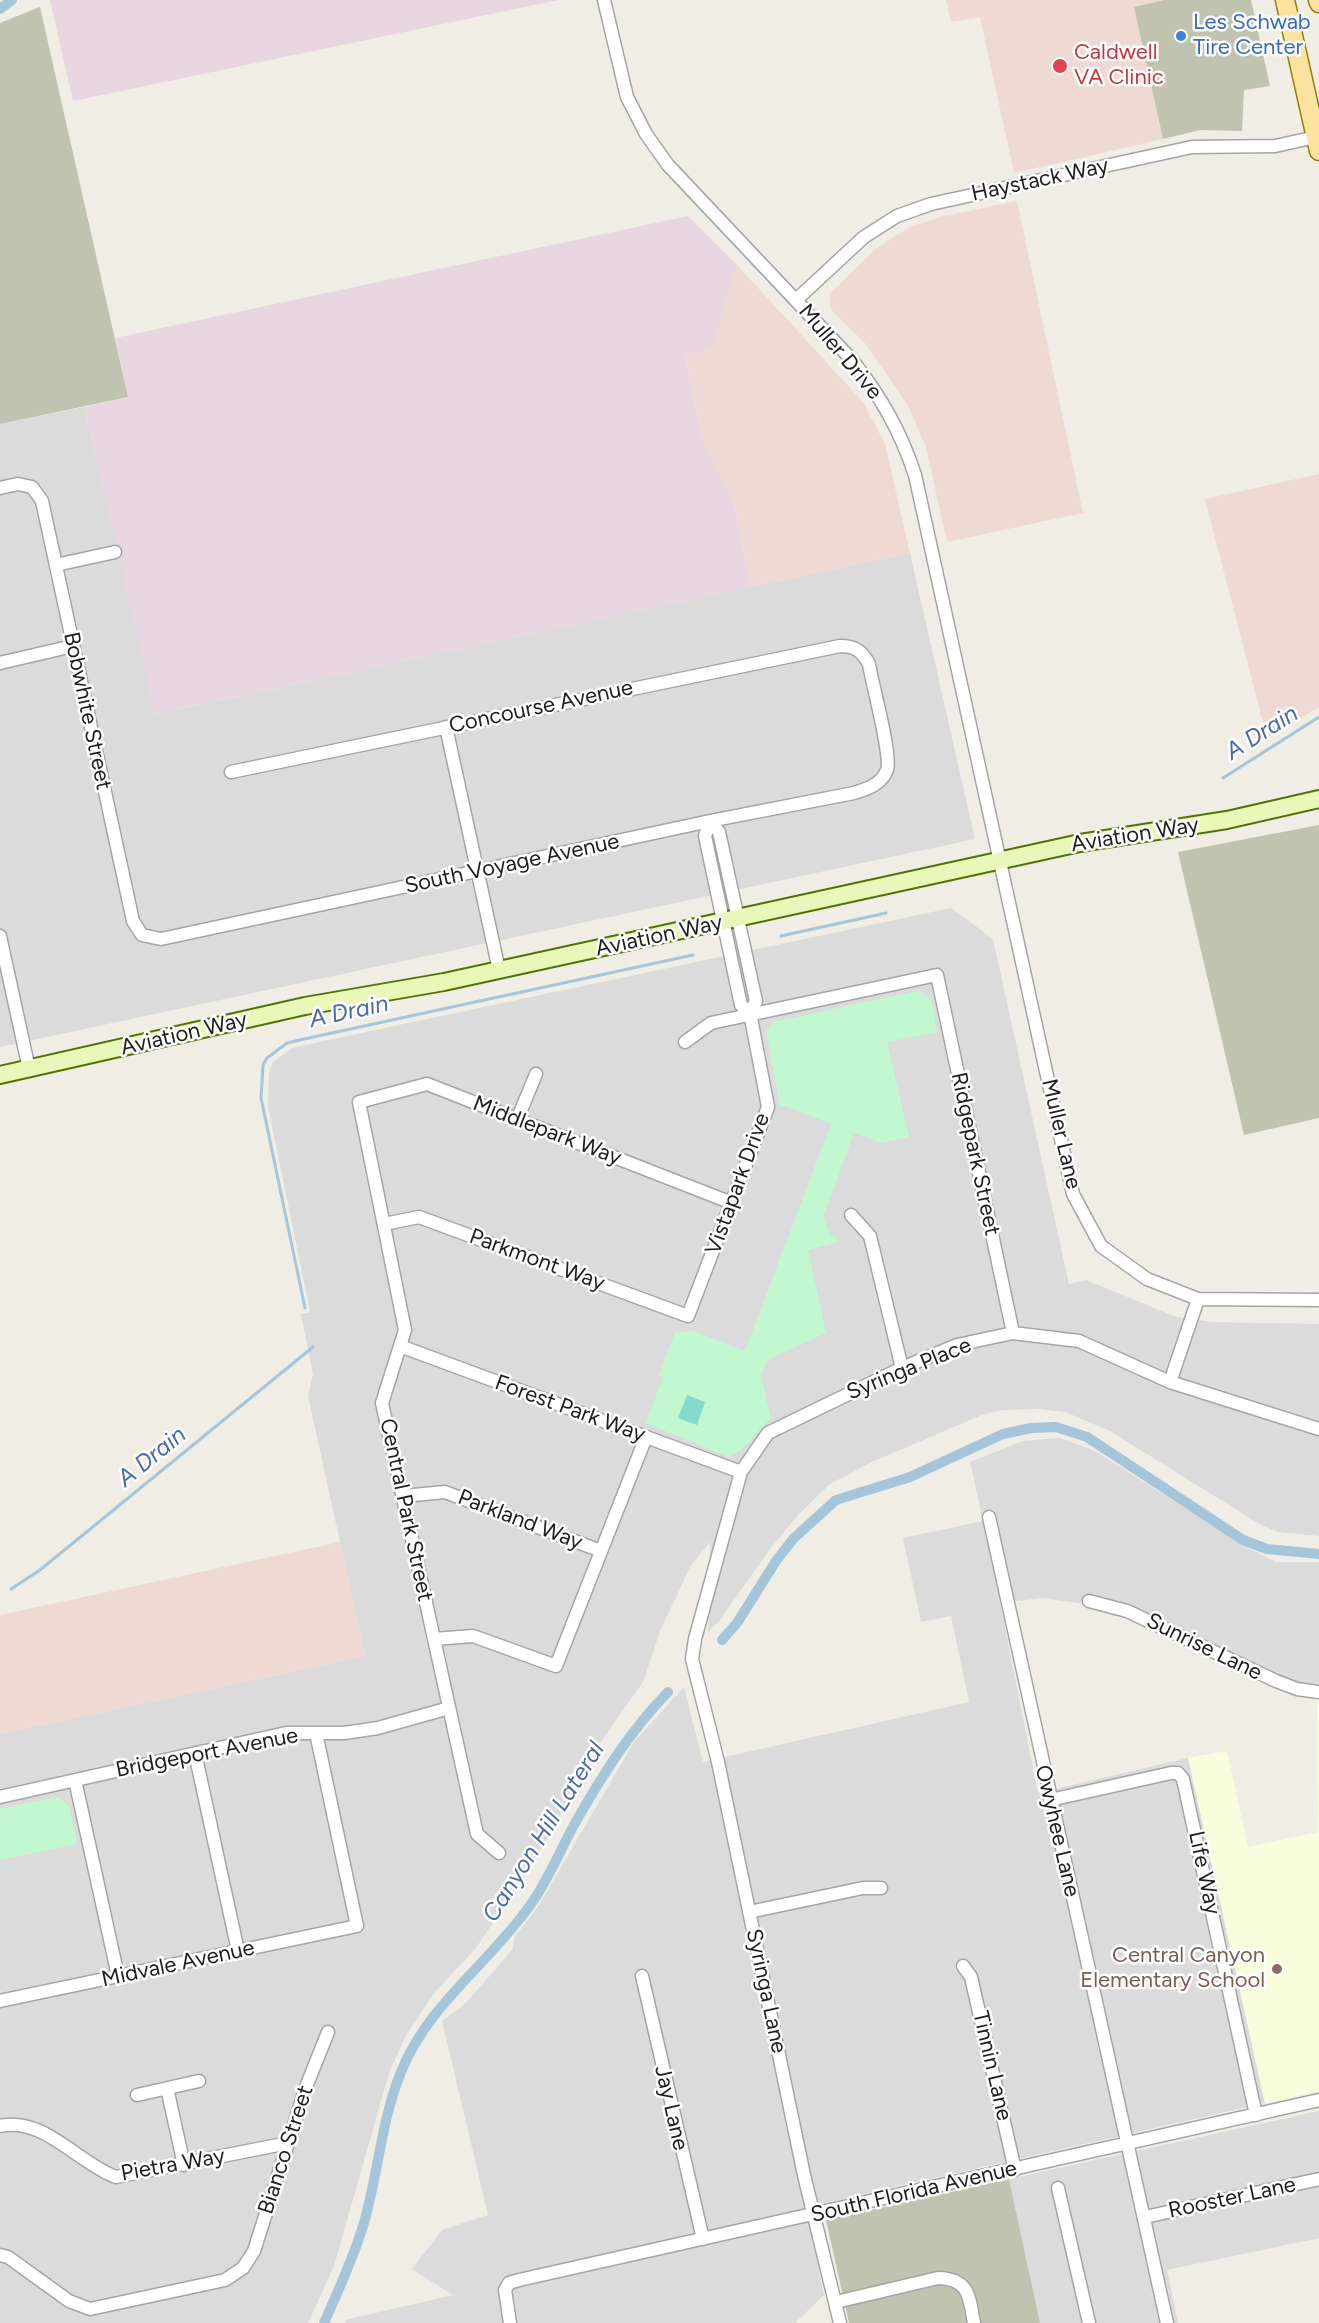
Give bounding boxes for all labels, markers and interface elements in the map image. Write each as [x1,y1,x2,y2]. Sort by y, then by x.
place label: Les Schwab Tire Center [1193,10,1311,62]
marker: Les Schwab Tire Center [1174,29,1188,43]
place label: Caldwell VA Clinic [1074,40,1164,92]
marker: Caldwell VA Clinic [1051,57,1069,75]
street label: Haystack Way [969,153,1111,207]
street label: Muller Drive [793,299,887,405]
street label: Bobwhite Street [57,630,117,792]
street label: Concourse Avenue [447,675,635,739]
water label: A Drain [1220,700,1304,766]
street label: Aviation Way [1069,812,1201,858]
street label: South Voyage Avenue [402,828,622,900]
street label: Aviation Way [593,910,725,962]
water label: A Drain [307,990,391,1034]
street label: Aviation Way [118,1007,250,1061]
street label: Ridgepark Street [945,1070,1005,1238]
street label: Muller Lane [1035,1076,1087,1192]
street label: Middlepark Way [469,1091,625,1171]
street label: Vistapark Drive [700,1110,776,1258]
street label: Parkmont Way [466,1223,608,1297]
street label: Syringa Place [843,1332,975,1406]
street label: Forest Park Way [491,1370,649,1448]
street label: Central Park Street [374,1416,438,1604]
water label: A Drain [112,1421,192,1493]
street label: Parkland Way [454,1484,586,1556]
street label: Sunrise Lane [1142,1608,1266,1686]
street label: Bridgeport Avenue [114,1722,300,1784]
water label: Canyon Hill Lateral [477,1737,611,1927]
street label: Owyhee Lane [1029,1762,1085,1900]
street label: Life Way [1182,1829,1226,1917]
street label: Syringa Lane [740,1926,792,2056]
street label: Midvale Avenue [99,1935,257,1993]
place label: Central Canyon Elementary School [1080,1943,1265,1994]
marker: Central Canyon Elementary School [1270,1962,1284,1976]
street label: Tinnin Lane [967,2009,1017,2123]
street label: Jay Lane [648,2063,694,2153]
street label: Bianco Street [253,2082,319,2218]
street label: Pietra Way [119,2143,227,2187]
street label: South Florida Avenue [808,2155,1020,2229]
street label: Rooster Lane [1166,2172,1298,2224]

